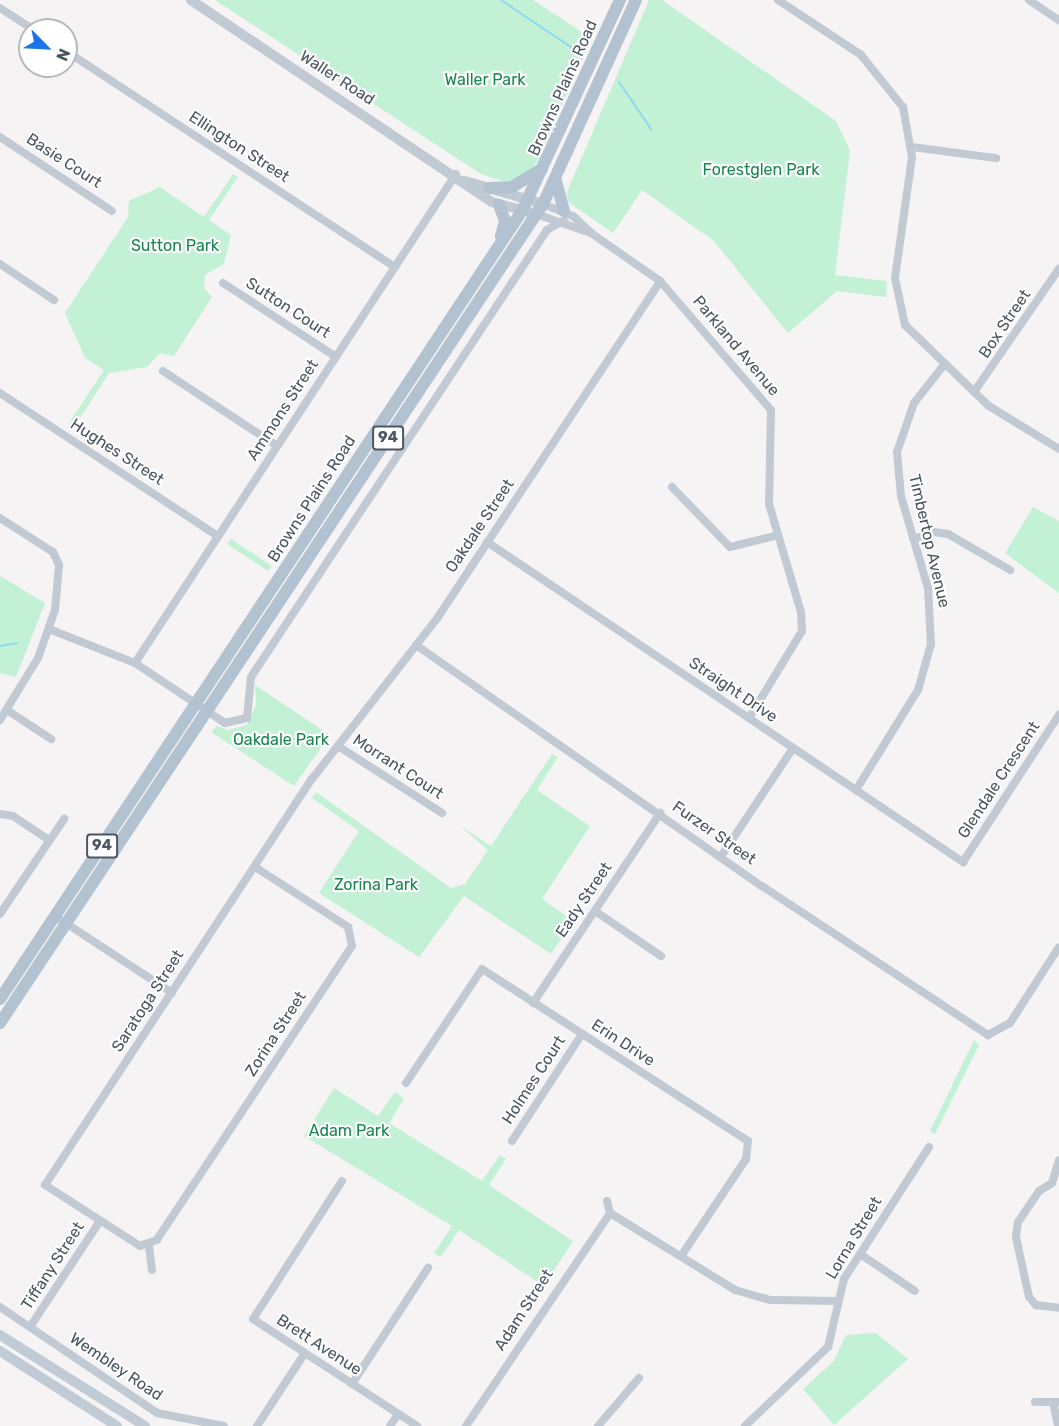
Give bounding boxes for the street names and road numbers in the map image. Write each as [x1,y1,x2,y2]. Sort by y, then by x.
street label: Browns Plains Road [524,17,602,159]
street label: Waller Road [296,47,378,109]
street label: Ellington Street [185,107,293,187]
street label: Basie Court [23,129,105,193]
street label: Sutton Court [242,274,334,342]
street label: Box Street [975,286,1035,362]
street label: Parkland Avenue [688,292,784,400]
street label: Ammons Street [243,356,323,464]
street label: Hughes Street [67,415,167,489]
road number: 94 [372,426,404,450]
street label: Browns Plains Road [264,432,360,566]
street label: Timbertop Avenue [904,472,954,610]
street label: Oakdale Street [442,475,518,577]
street label: Straight Drive [685,653,781,727]
street label: Glendale Crescent [954,718,1044,842]
street label: Morrant Court [349,731,447,803]
street label: Furzer Street [668,797,760,869]
road number: 94 [86,834,118,858]
street label: Eady Street [552,859,616,941]
street label: Saratoga Street [108,947,188,1055]
street label: Zorina Street [241,988,311,1080]
street label: Erin Drive [588,1015,658,1071]
street label: Holmes Court [498,1032,570,1128]
street label: Lorna Street [822,1193,886,1283]
street label: Tiffany Street [17,1218,89,1314]
street label: Adam Street [491,1266,557,1354]
street label: Brett Avenue [273,1310,365,1380]
street label: Wembley Road [66,1329,166,1405]

